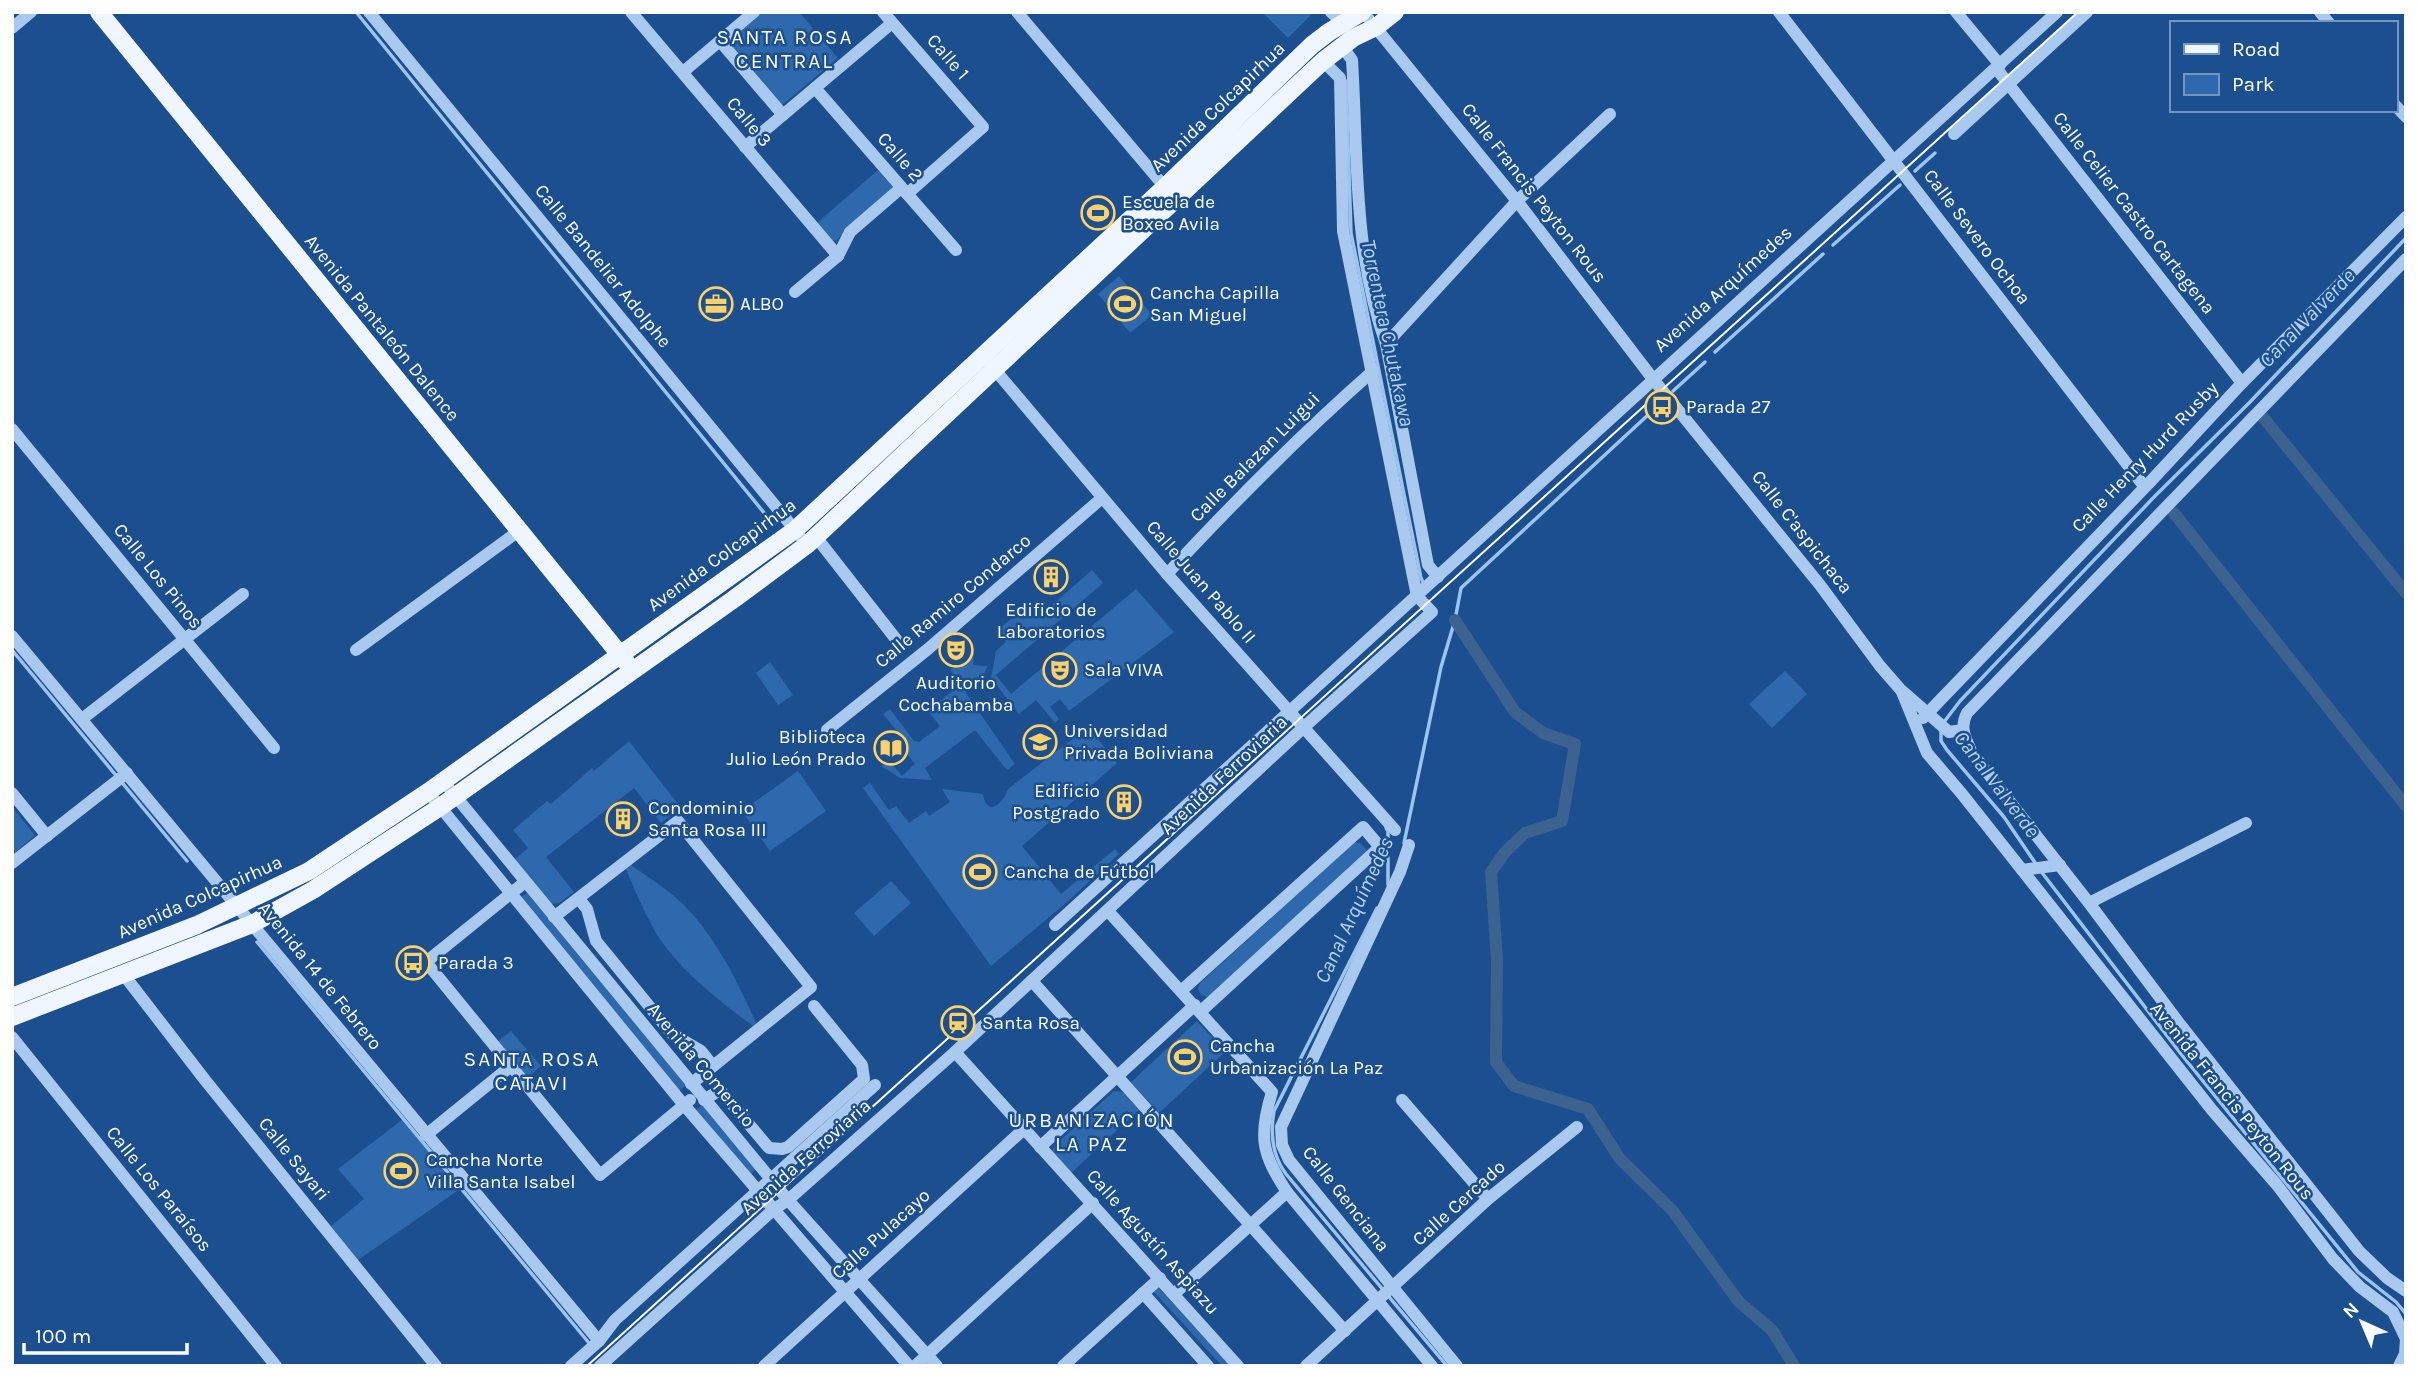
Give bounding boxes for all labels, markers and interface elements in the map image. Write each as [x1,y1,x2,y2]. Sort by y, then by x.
legend [2170,21,2397,112]
district label: SANTA ROSA CENTRAL [716,25,854,73]
street label: Calle 1 [922,30,974,84]
street label: Avenida Colcapirhua [1146,37,1290,177]
text: Road [2232,37,2280,61]
text: Park [2232,72,2275,96]
street label: Calle 3 [722,93,776,151]
street label: Calle Francis Peyton Rous [1457,99,1611,287]
street label: Calle Celier Castro Cartagena [2048,108,2220,318]
street label: Calle 2 [873,128,927,186]
street label: Calle Severo Ochoa [1919,165,2035,309]
street label: Calle Bandelier Adolphe [530,180,676,352]
place label: Escuela de Boxeo Avila [1122,191,1220,235]
sports icon: Escuela de Boxeo Avila [1079,194,1117,232]
street label: Avenida Arquímedes [1650,221,1796,357]
street label: Avenida Pantaleón Dalence [300,230,464,426]
water label: Torrentera Chutakawa [1356,237,1420,429]
water label: Canal Valverde [2254,264,2360,372]
place label: Cancha Capilla San Miguel [1150,282,1280,326]
office icon: ALBO [697,285,735,323]
sports icon: Cancha Capilla San Miguel [1106,285,1144,323]
place label: ALBO [740,293,784,315]
street label: Calle Henry Hurd Rusby [2067,377,2223,537]
street label: Calle Balazan Luigui [1186,388,1324,526]
bus stop icon: Parada 27 [1643,388,1681,426]
place label: Parada 27 [1686,396,1771,418]
street label: Calle C'aspichaca [1747,466,1857,598]
street label: Avenida Colcapirhua [644,494,800,616]
street label: Calle Juan Pablo II [1142,516,1260,648]
street label: Calle Los Pinos [109,519,207,633]
street label: Calle Ramiro Condarco [871,529,1035,673]
building icon: Edificio de Laboratorios [1032,558,1070,596]
place label: Edificio de Laboratorios [997,599,1105,643]
theatre icon: Auditorio Cochabamba [937,631,975,669]
theatre icon: Sala VIVA [1041,651,1079,689]
place label: Sala VIVA [1084,659,1163,681]
place label: Auditorio Cochabamba [899,672,1013,716]
street label: Avenida Ferroviaria [1156,711,1292,839]
place label: Universidad Privada Boliviana [1064,720,1214,764]
school or university icon: Universidad Privada Boliviana [1021,723,1059,761]
place label: Biblioteca Julio León Prado [726,726,866,770]
water label: Canal Valverde [1949,726,2045,842]
library icon: Biblioteca Julio León Prado [872,729,910,767]
place label: Edificio Postgrado [1012,780,1100,824]
building icon: Edificio Postgrado [1105,783,1143,821]
place label: Condominio Santa Rosa III [648,797,766,841]
building icon: Condominio Santa Rosa III [604,800,642,838]
water label: Canal Arquímedes [1310,833,1398,987]
street label: Avenida Colcapirhua [114,851,286,943]
sports icon: Cancha de Fútbol [961,853,999,891]
place label: Cancha de Fútbol [1004,861,1154,883]
street label: Avenida 14 de Febrero [253,897,387,1055]
bus stop icon: Parada 3 [394,944,432,982]
place label: Parada 3 [438,952,514,974]
street label: Avenida Comercio [643,998,759,1132]
street label: Avenida Francis Peyton Rous [2145,998,2319,1204]
station icon: Santa Rosa [939,1004,977,1042]
place label: Santa Rosa [982,1012,1080,1034]
place label: Cancha Urbanización La Paz [1210,1035,1383,1079]
sports icon: Cancha Urbanización La Paz [1166,1038,1204,1076]
district label: SANTA ROSA CATAVI [463,1047,601,1095]
street label: Avenida Ferroviaria [736,1095,876,1219]
district label: URBANIZACIÓN LA PAZ [1008,1108,1176,1156]
street label: Calle Sayari [254,1113,334,1205]
street label: Calle Los Paraísos [102,1122,216,1256]
street label: Calle Genciana [1298,1142,1394,1256]
place label: Cancha Norte Villa Santa Isabel [426,1149,576,1193]
sports icon: Cancha Norte Villa Santa Isabel [382,1152,420,1190]
street label: Calle Cercado [1408,1156,1510,1250]
street label: Calle Agustín Aspiazu [1082,1165,1224,1319]
street label: Calle Pulacayo [827,1184,935,1284]
north arrow [2327,1287,2397,1357]
text: N [2338,1298,2363,1323]
scale bar [24,1312,187,1356]
text: 100 m [35,1324,92,1348]

